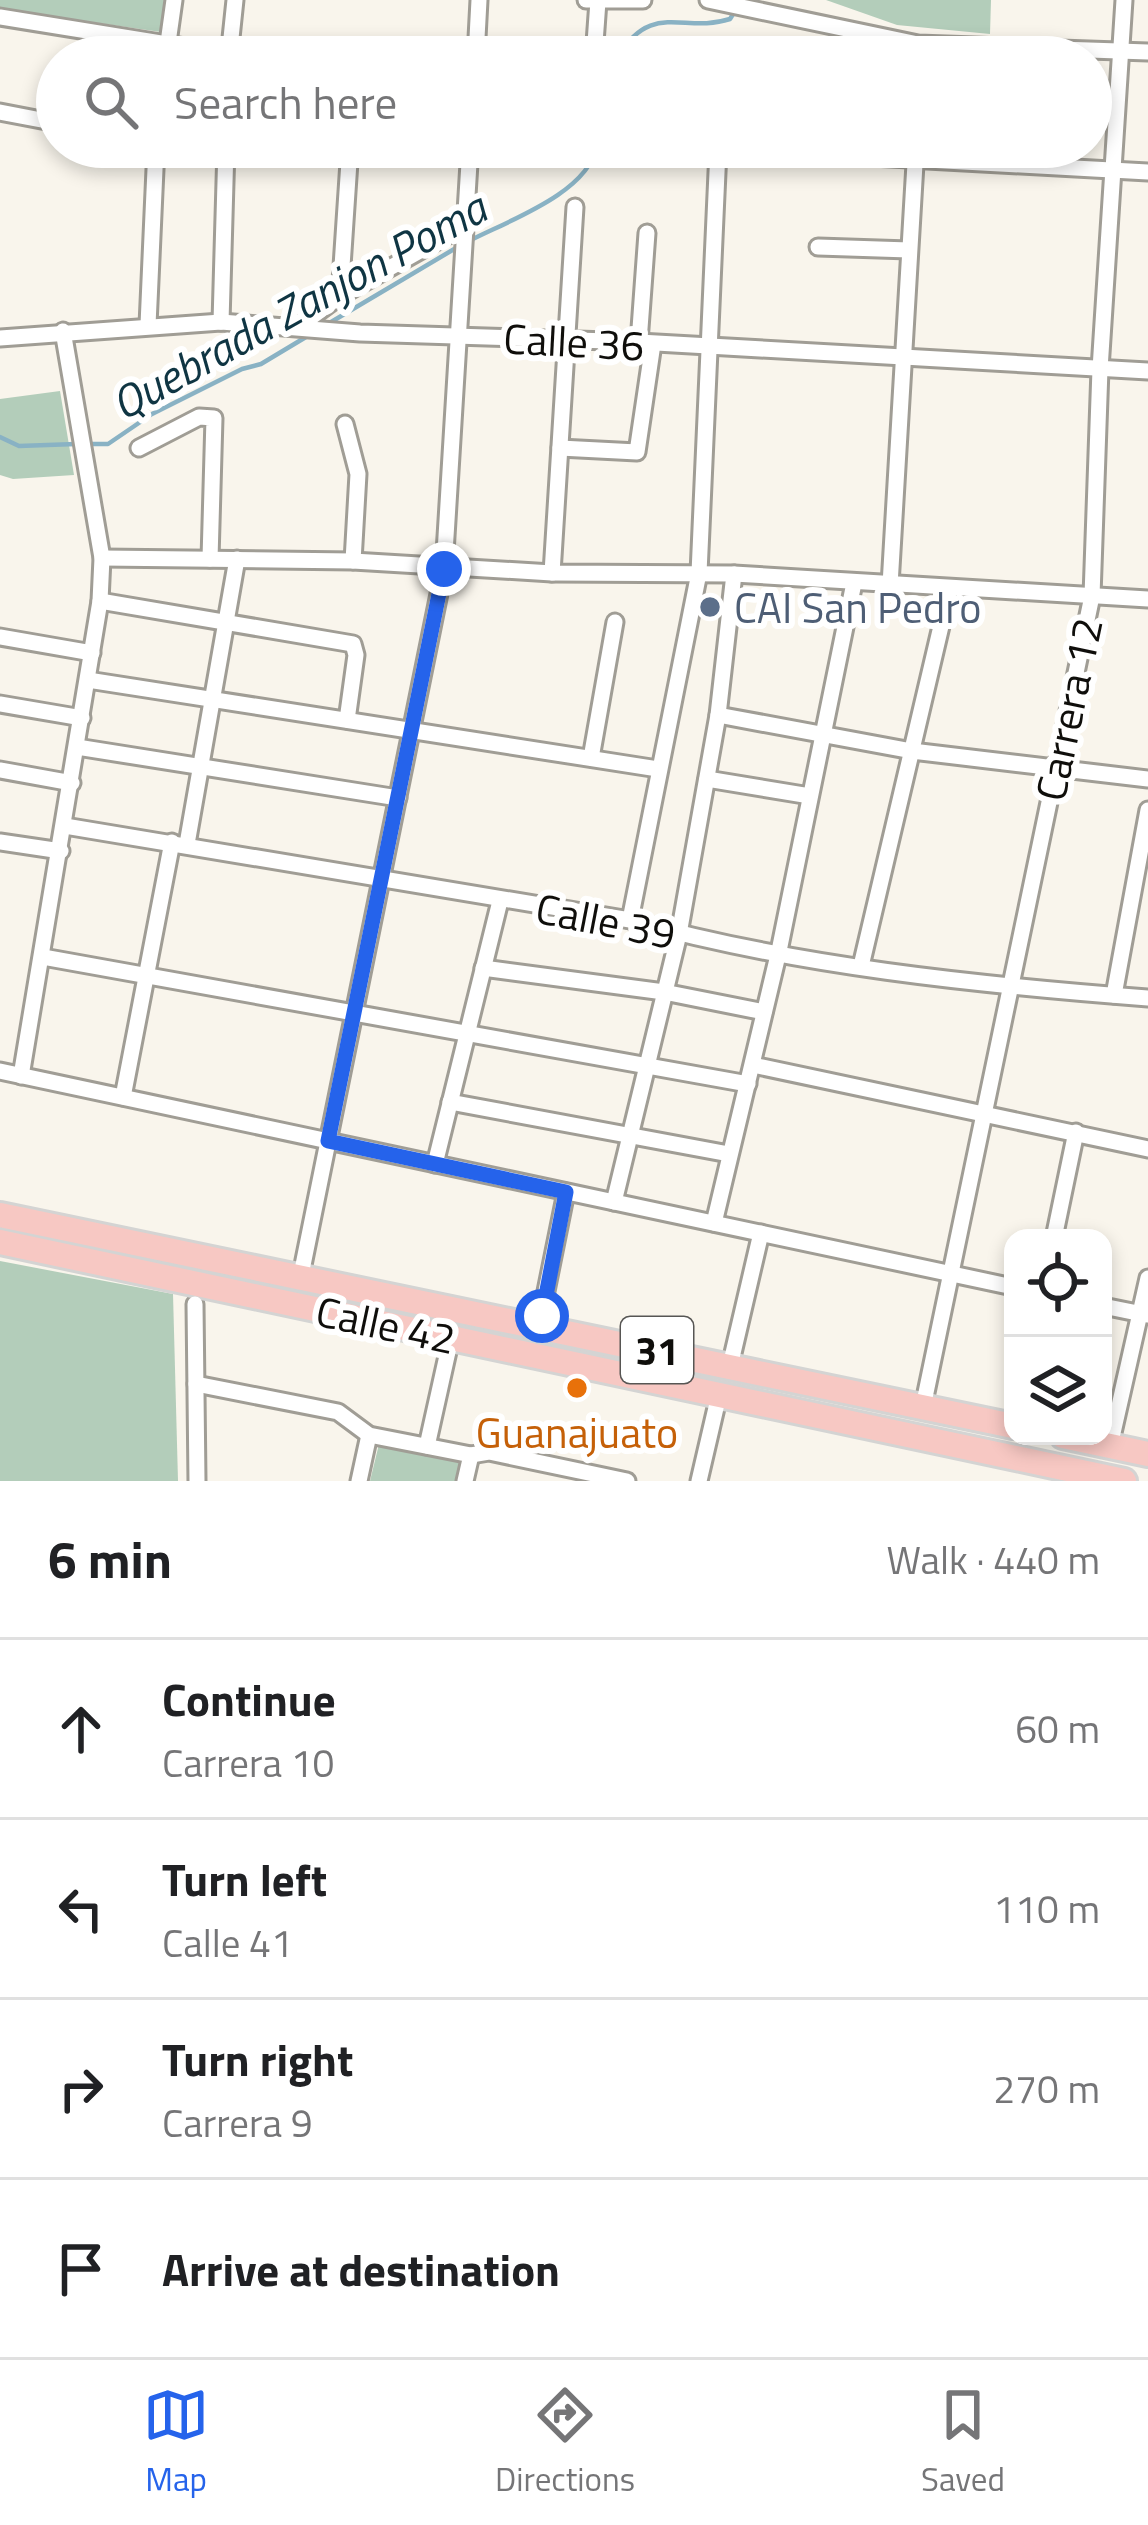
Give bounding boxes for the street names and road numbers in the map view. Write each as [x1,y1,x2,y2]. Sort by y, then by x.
street label: Calle 36 [502,305,646,377]
street label: Carrera 12 [1017,612,1119,806]
street label: Calle 39 [531,875,681,965]
street label: Calle 42 [310,1278,462,1370]
road number: 31 [621,1317,693,1383]

